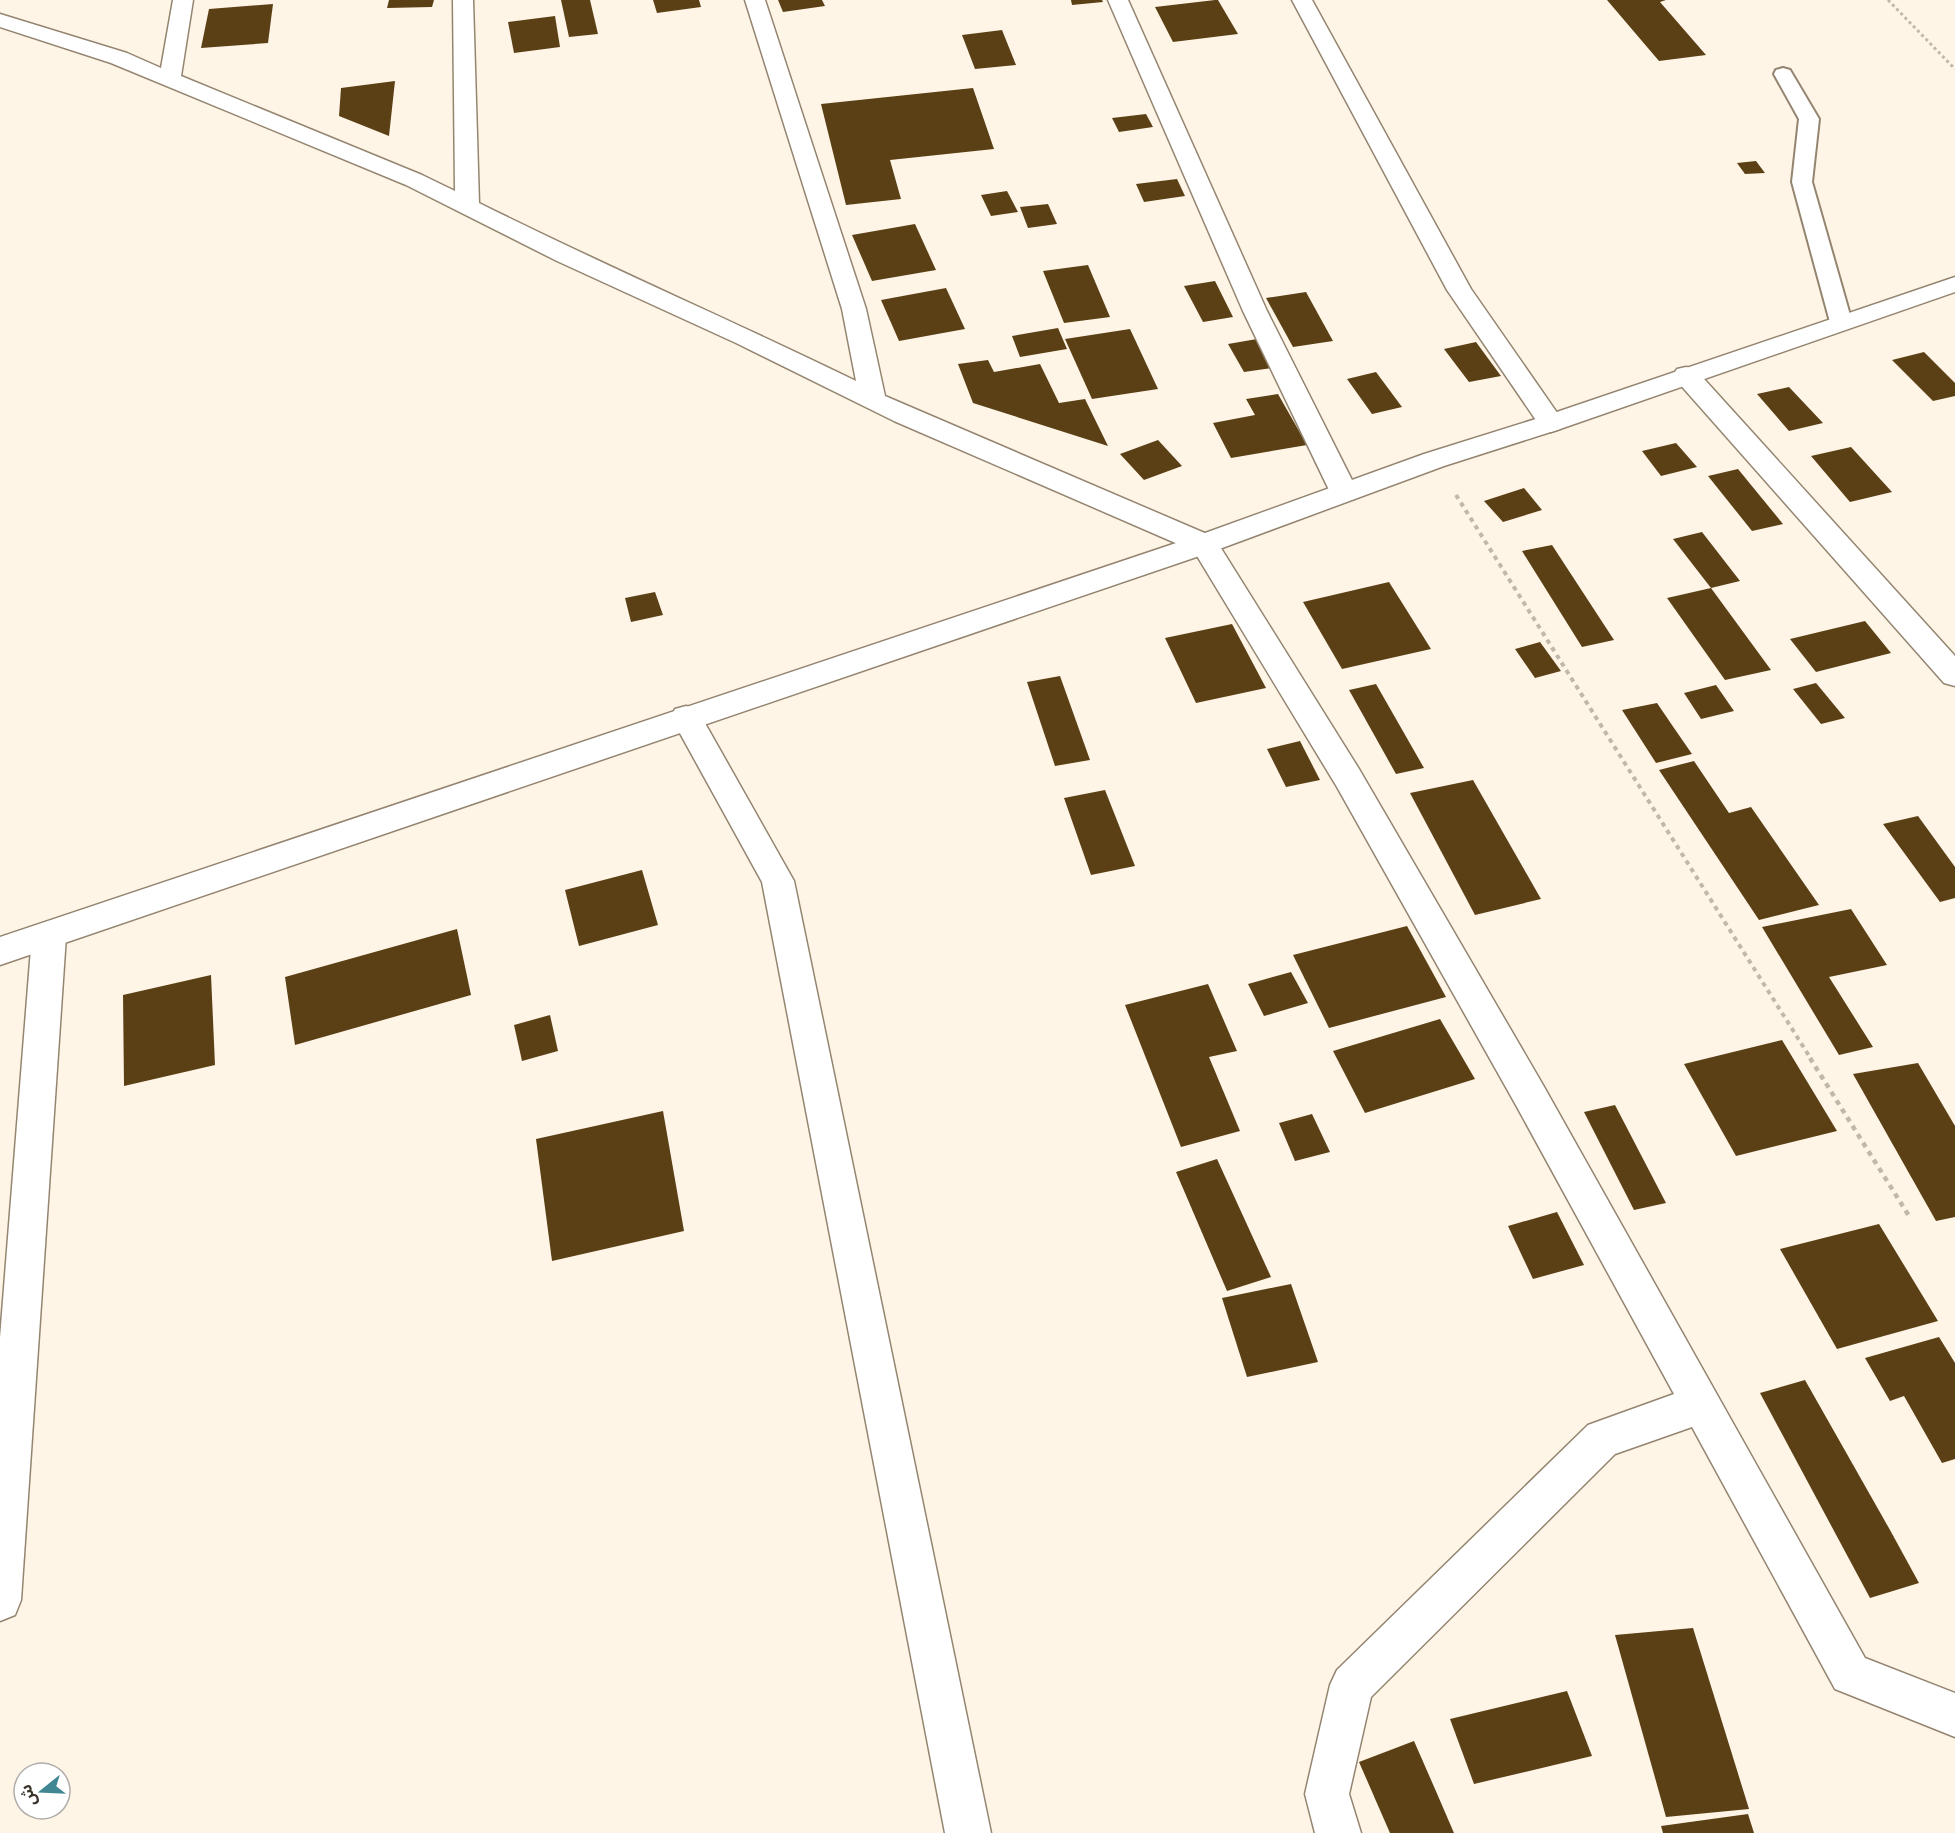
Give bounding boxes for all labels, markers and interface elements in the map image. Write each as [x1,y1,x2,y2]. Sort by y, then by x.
north arrow [12,1761,72,1821]
text: ش [15,1782,41,1809]

